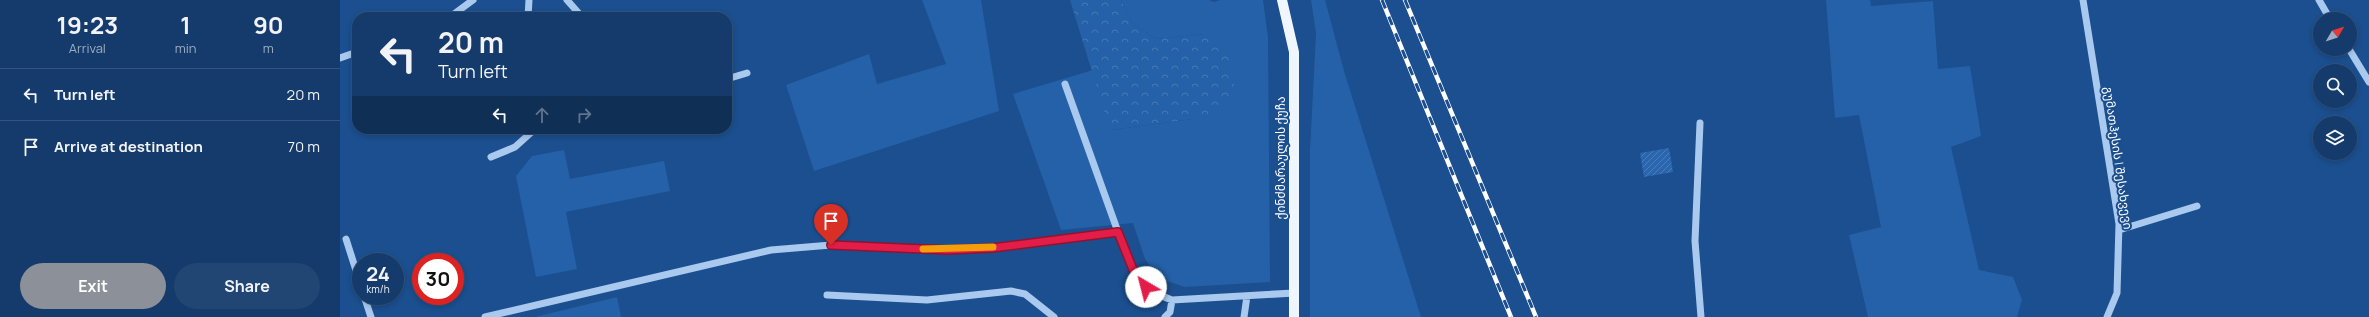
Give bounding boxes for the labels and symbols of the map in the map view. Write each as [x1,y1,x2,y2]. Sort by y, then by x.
north arrow [2313,12,2357,56]
street label: გუმათჰესის I შესახვევი [2100,85,2137,231]
street label: ქინძმარაულის ქუჩა [1272,96,1289,220]
pin [814,204,848,245]
speed limit sign: 30 [412,253,464,305]
position arrow [1125,266,1167,308]

